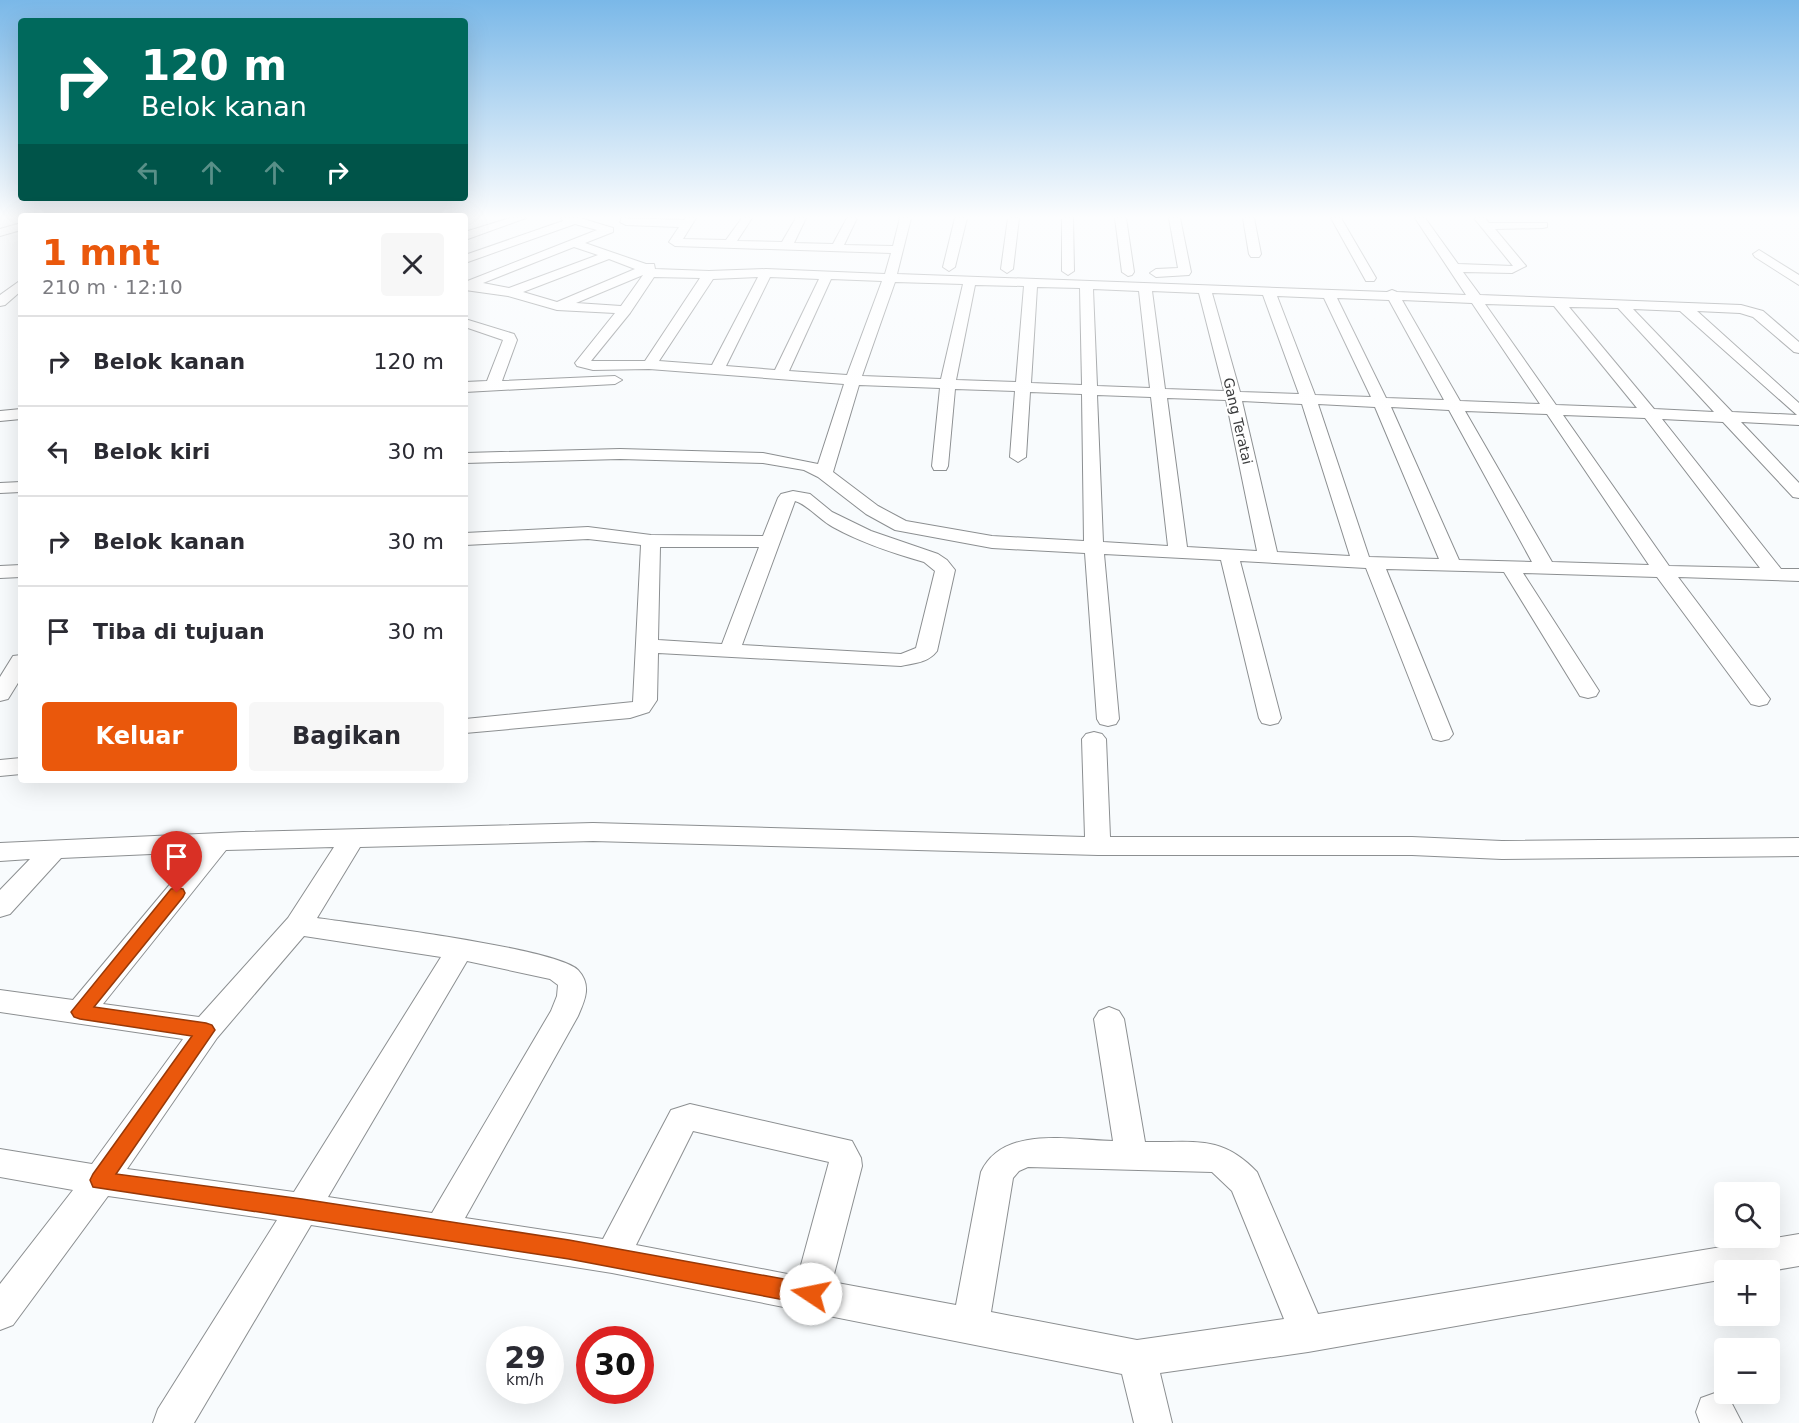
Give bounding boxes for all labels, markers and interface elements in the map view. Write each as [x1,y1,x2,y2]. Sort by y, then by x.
text: 120 m [141,41,287,90]
icon: right [42,42,120,120]
text: Belok kanan [141,91,307,122]
icon: left [132,156,165,189]
icon: ahead [195,156,228,189]
icon: ahead [258,156,291,189]
icon: right [321,156,354,189]
text: 1 mnt [42,232,160,273]
button: close [381,233,444,296]
text: 210 m · 12:10 [42,275,183,299]
icon: right [42,345,75,378]
text: Belok kanan [93,349,245,374]
text: 120 m [374,349,444,374]
street label: Gang Teratai [1220,376,1256,466]
icon: left [42,435,75,468]
text: Belok kiri [93,439,210,464]
text: 30 m [388,439,444,464]
icon: right [42,525,75,558]
text: Belok kanan [93,529,245,554]
text: 30 m [388,529,444,554]
icon: arrive [42,615,75,648]
text: Tiba di tujuan [93,619,265,644]
text: 30 m [388,619,444,644]
button: Keluar [42,702,237,771]
button: Bagikan [249,702,444,771]
pin [151,831,202,893]
icon: arrive [160,840,193,873]
map controls [1714,1182,1780,1404]
button: search [1714,1182,1780,1248]
button: + [1714,1260,1780,1326]
position arrow [779,1262,843,1326]
speed limit sign: 30 [576,1326,654,1404]
button: − [1714,1338,1780,1404]
text: 29 [504,1340,546,1375]
text: km/h [506,1371,544,1389]

